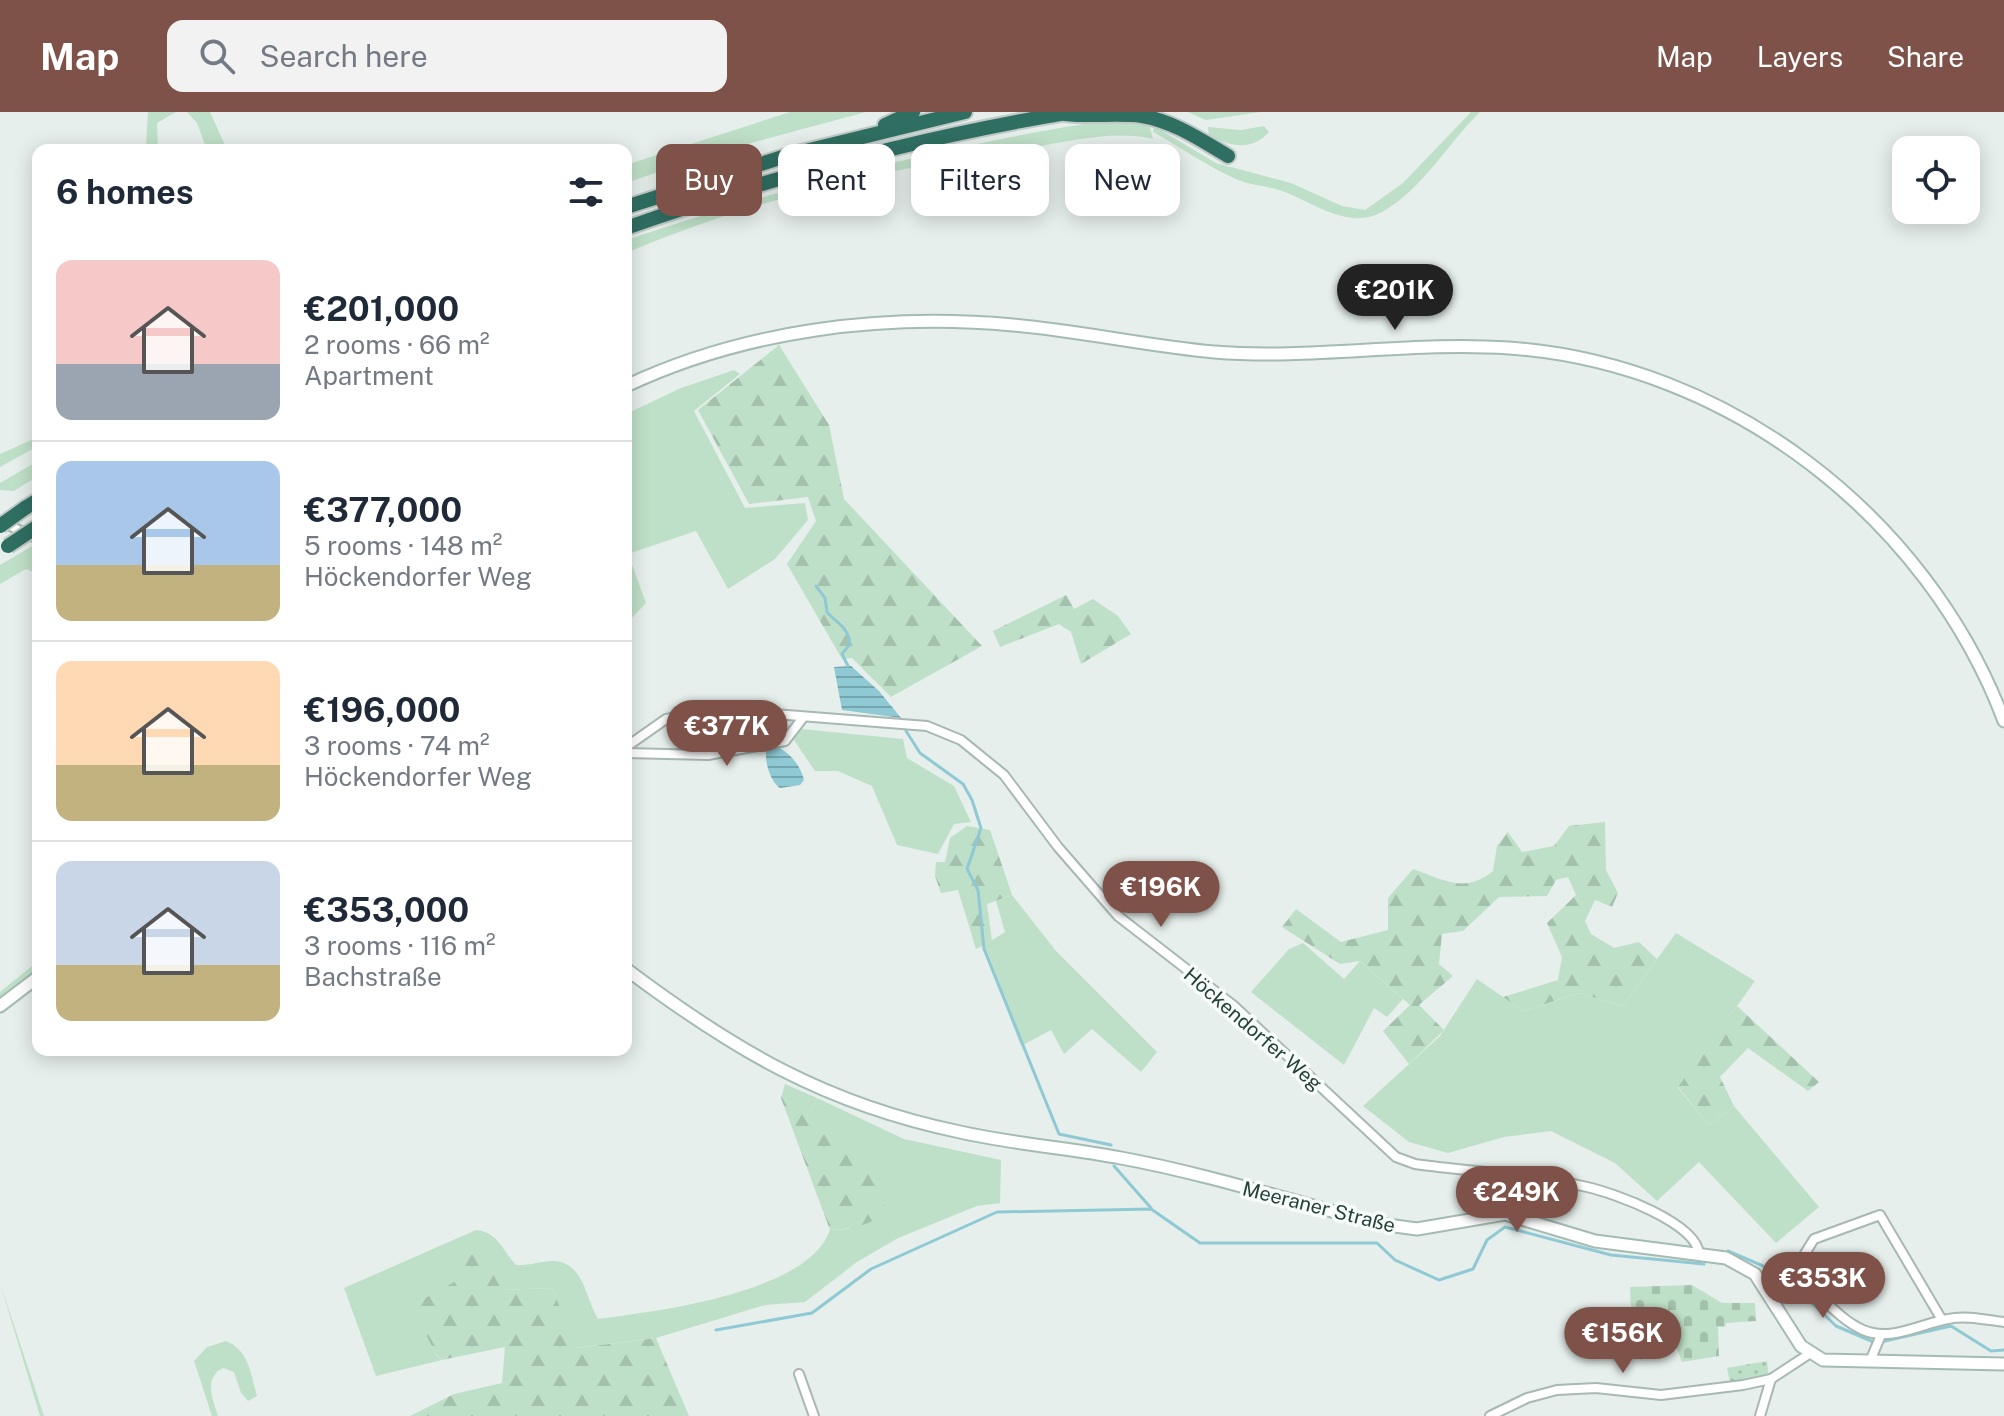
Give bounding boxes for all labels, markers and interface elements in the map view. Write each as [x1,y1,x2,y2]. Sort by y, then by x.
search box [167,20,727,92]
text: Map [40,34,119,79]
icon: search [195,34,239,78]
text: Search here [259,38,428,74]
text: Map [1656,40,1713,73]
text: Layers [1757,40,1843,73]
text: Share [1887,40,1964,73]
map controls [1892,136,1980,224]
button: locate [1892,136,1980,224]
chip: Buy [656,144,762,216]
chip: Rent [778,144,895,216]
chip: Filters [911,144,1049,216]
chip: New [1065,144,1180,216]
icon: filters [564,170,608,214]
text: 6 homes [56,172,194,212]
pin: €201K [1339,264,1451,332]
text: €201K [1355,274,1435,305]
text: €201,000 [304,289,459,329]
icon: home [120,292,216,388]
text: 2 rooms · 66 m² [304,329,490,360]
text: Apartment [304,360,434,391]
text: €377,000 [304,490,462,530]
icon: home [120,493,216,589]
text: 5 rooms · 148 m² [304,530,502,561]
text: Höckendorfer Weg [304,561,532,592]
text: €196,000 [304,690,460,730]
icon: home [120,693,216,789]
pin: €377K [671,700,783,768]
text: €377K [684,710,770,741]
text: 3 rooms · 74 m² [304,730,490,761]
text: Höckendorfer Weg [304,761,532,792]
pin: €196K [1105,861,1217,929]
text: €196K [1121,871,1201,902]
text: €353,000 [304,890,469,930]
icon: home [120,893,216,989]
text: 3 rooms · 116 m² [304,930,496,961]
text: Bachstraße [304,961,442,992]
street label: Höckendorfer Weg [1179,962,1327,1096]
pin: €249K [1461,1166,1573,1234]
street label: Meeraner Straße [1240,1176,1398,1238]
text: €249K [1474,1176,1560,1207]
pin: €353K [1767,1252,1879,1320]
text: €353K [1779,1262,1867,1293]
pin: €156K [1567,1307,1679,1375]
text: €156K [1582,1317,1664,1348]

